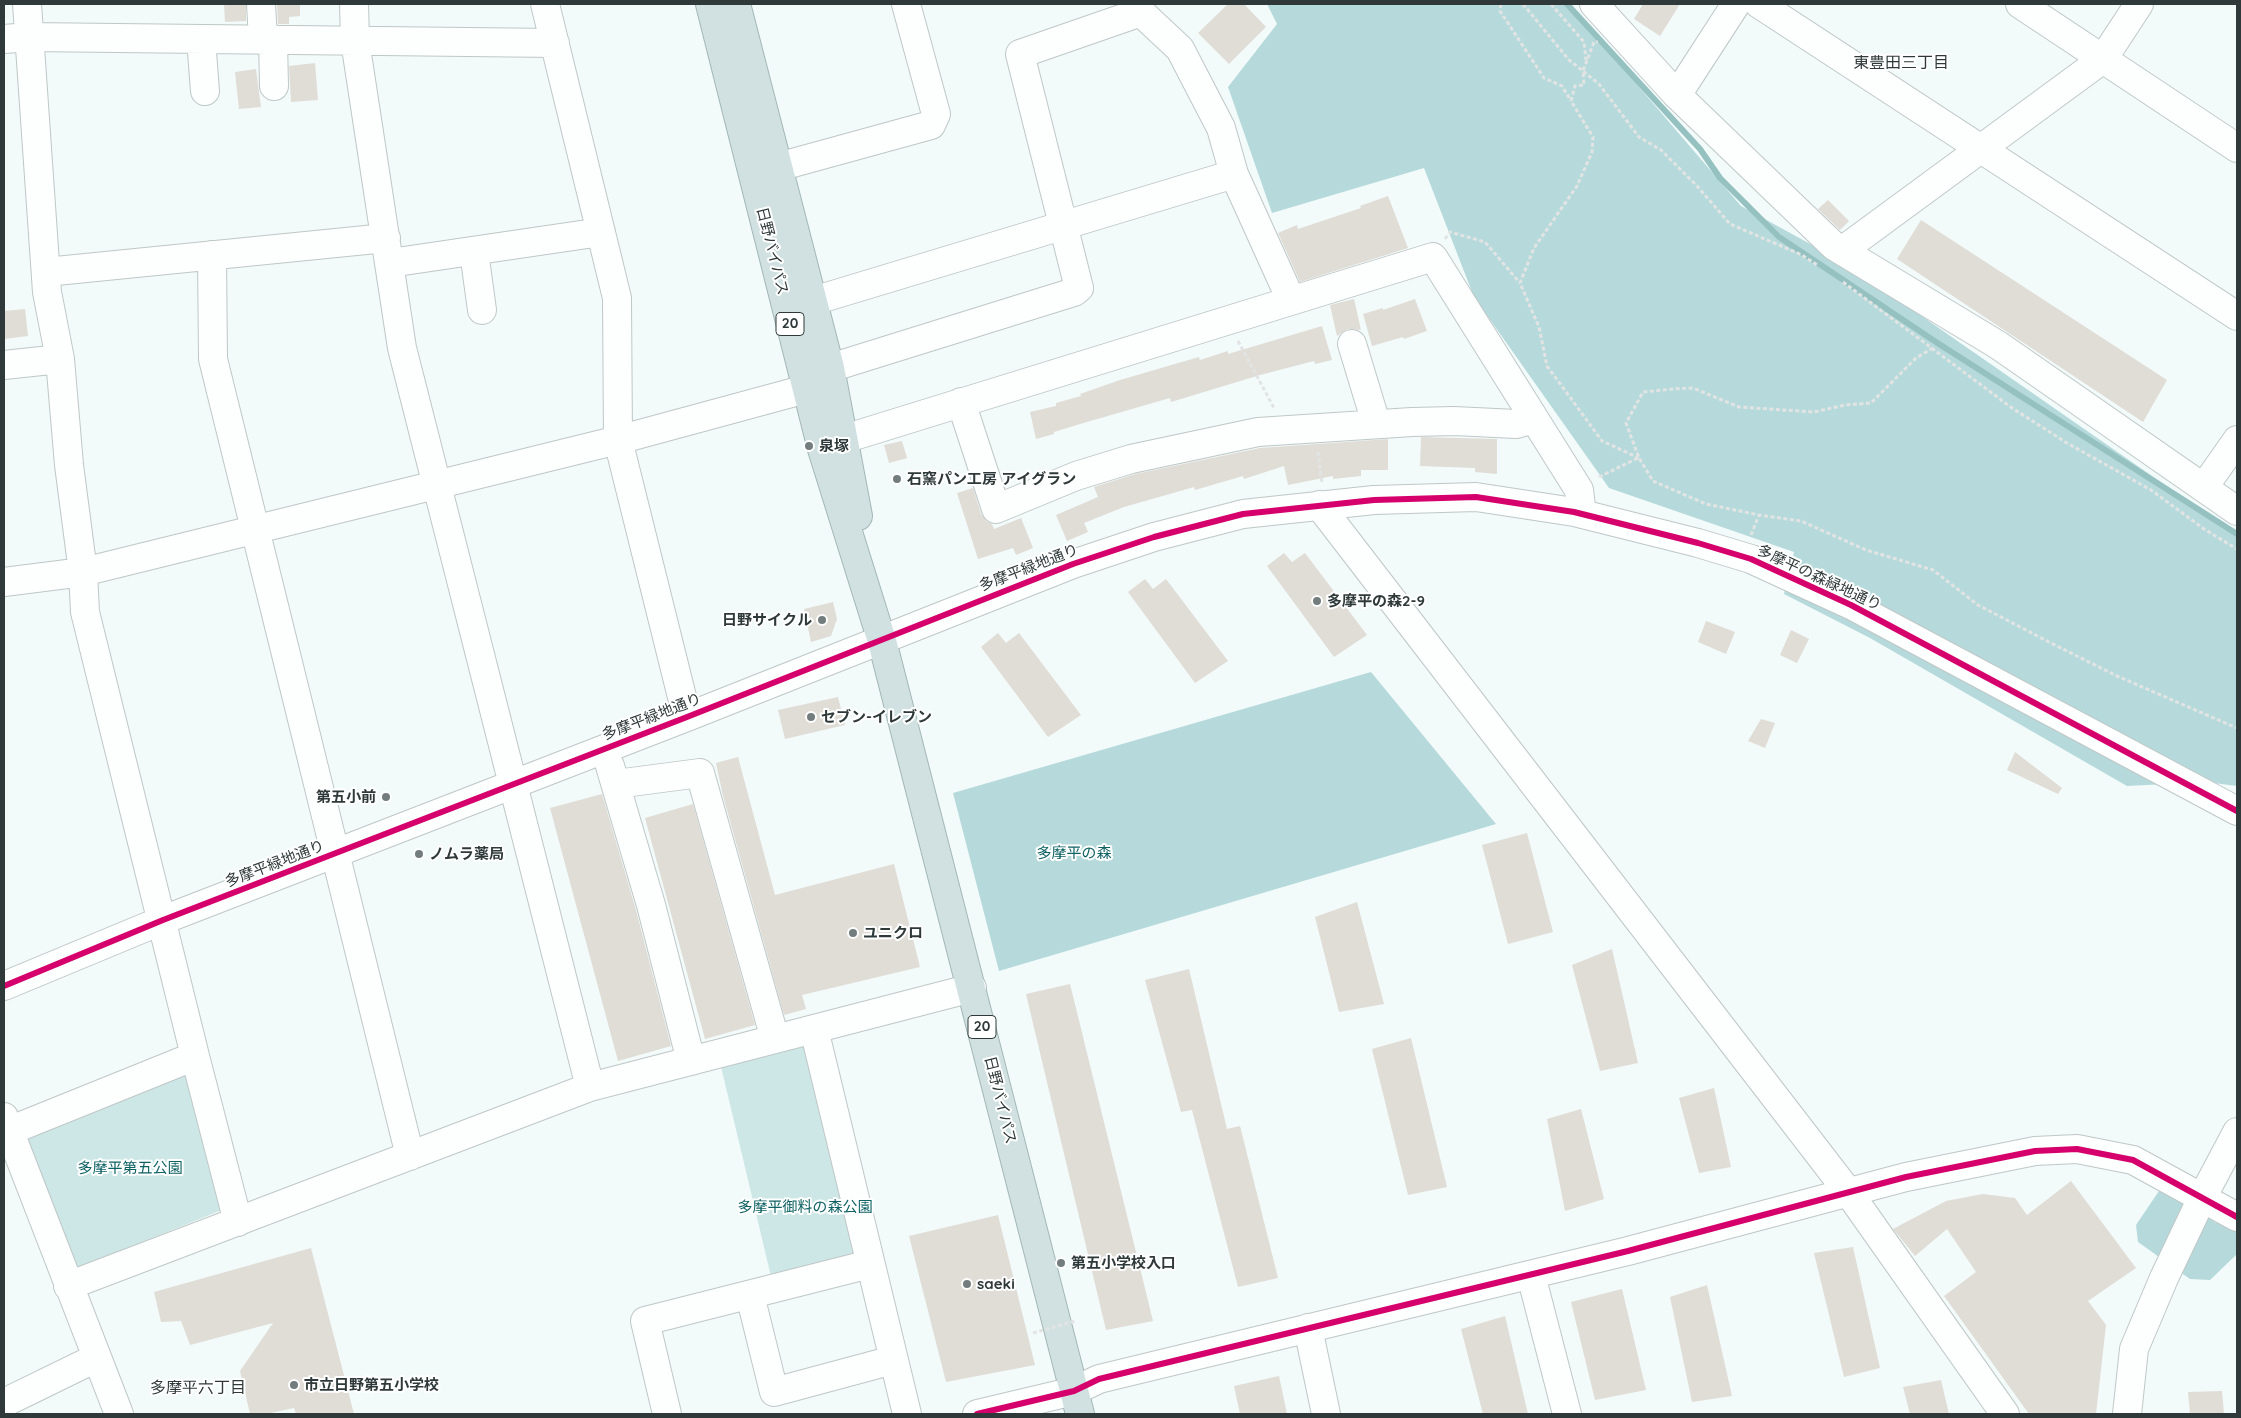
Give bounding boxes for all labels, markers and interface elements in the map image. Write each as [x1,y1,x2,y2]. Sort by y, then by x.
district label: 東豊田三丁目 [1853,53,1949,73]
street label: 日野バイパス [752,205,792,297]
road number: 20 [776,312,804,336]
place label: 泉塚 [819,437,849,455]
marker: 泉塚 [803,440,815,452]
place label: 石窯パン工房 アイグラン [907,470,1076,488]
marker: 石窯パン工房 アイグラン [891,473,903,485]
street label: 多摩平緑地通り [977,541,1081,595]
street label: 多摩平の森緑地通り [1754,541,1884,615]
place label: 多摩平の森2-9 [1327,592,1425,610]
marker: 多摩平の森2-9 [1311,595,1323,607]
place label: 日野サイクル [722,611,812,629]
marker: 日野サイクル [816,614,828,626]
street label: 多摩平緑地通り [600,690,704,744]
place label: セブン-イレブン [821,708,932,726]
marker: セブン-イレブン [805,711,817,723]
place label: 第五小前 [316,788,376,806]
marker: 第五小前 [380,791,392,803]
street label: 多摩平緑地通り [223,837,327,891]
park label: 多摩平の森 [1037,844,1111,862]
place label: ノムラ薬局 [429,845,504,863]
marker: ノムラ薬局 [413,848,425,860]
place label: ユニクロ [863,924,923,942]
marker: ユニクロ [847,927,859,939]
road number: 20 [968,1016,996,1038]
street label: 日野バイパス [980,1054,1020,1146]
park label: 多摩平第五公園 [78,1159,182,1177]
park label: 多摩平御料の森公園 [738,1198,872,1216]
place label: 第五小学校入口 [1071,1254,1176,1272]
marker: 第五小学校入口 [1055,1257,1067,1269]
place label: saeki [977,1275,1015,1293]
marker: saeki [961,1278,973,1290]
place label: 市立日野第五小学校 [304,1376,439,1394]
district label: 多摩平六丁目 [150,1378,246,1398]
marker: 市立日野第五小学校 [288,1379,300,1391]

